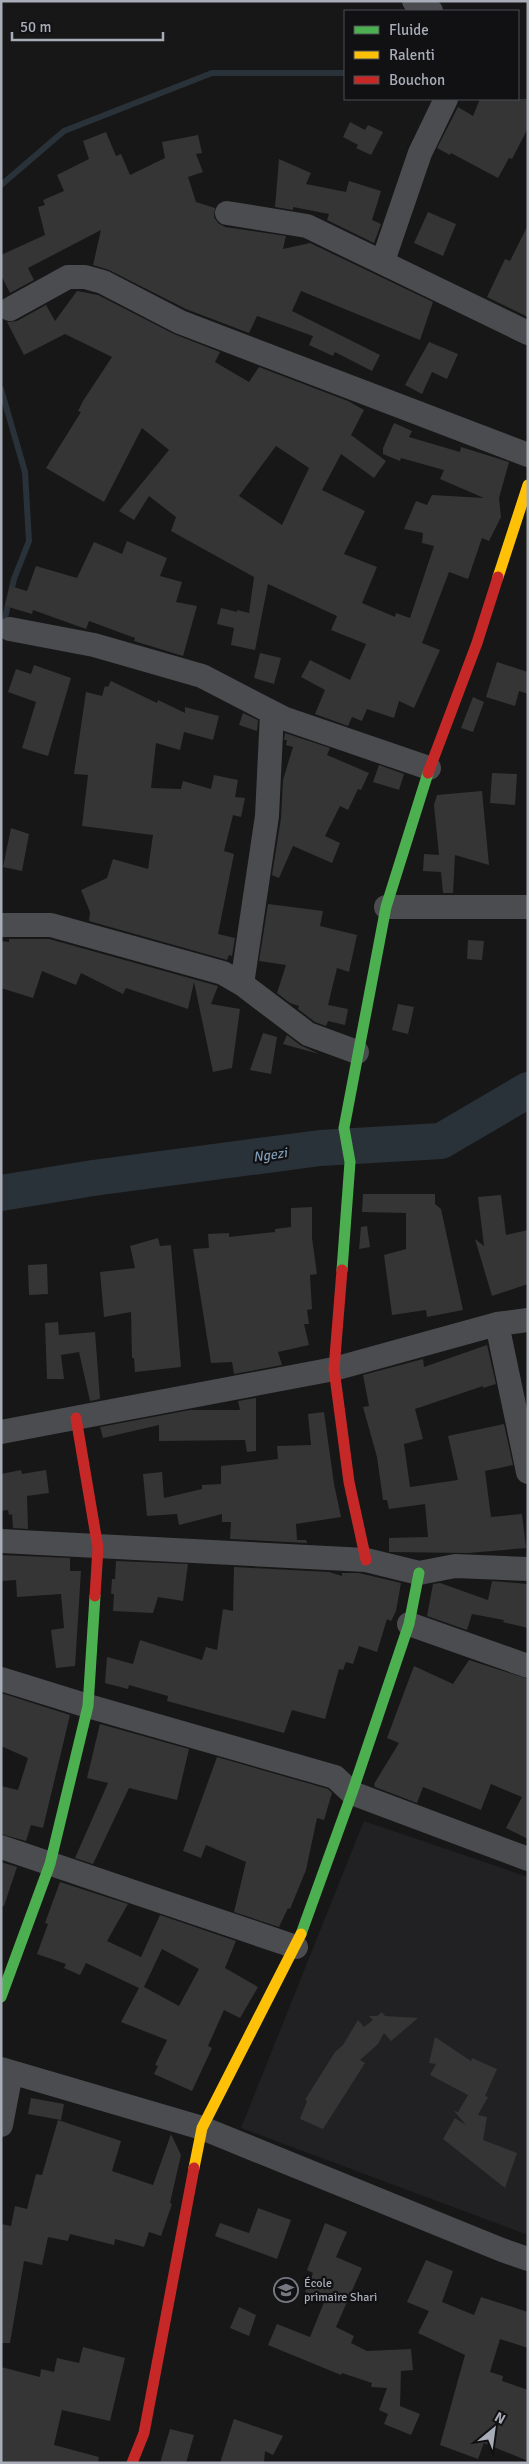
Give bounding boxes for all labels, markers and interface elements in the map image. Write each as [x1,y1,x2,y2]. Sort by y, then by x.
scale bar [12,10,164,42]
legend [344,10,519,100]
text: 50 m [20,18,51,36]
text: Fluide [389,21,429,39]
text: Ralenti [389,46,435,64]
text: Bouchon [389,71,445,89]
water label: Ngezi [252,1144,289,1166]
place label: École primaire Shari [304,2276,377,2305]
school or university icon: École primaire Shari [273,2277,299,2303]
north arrow [469,2404,519,2454]
text: N [492,2408,508,2428]

